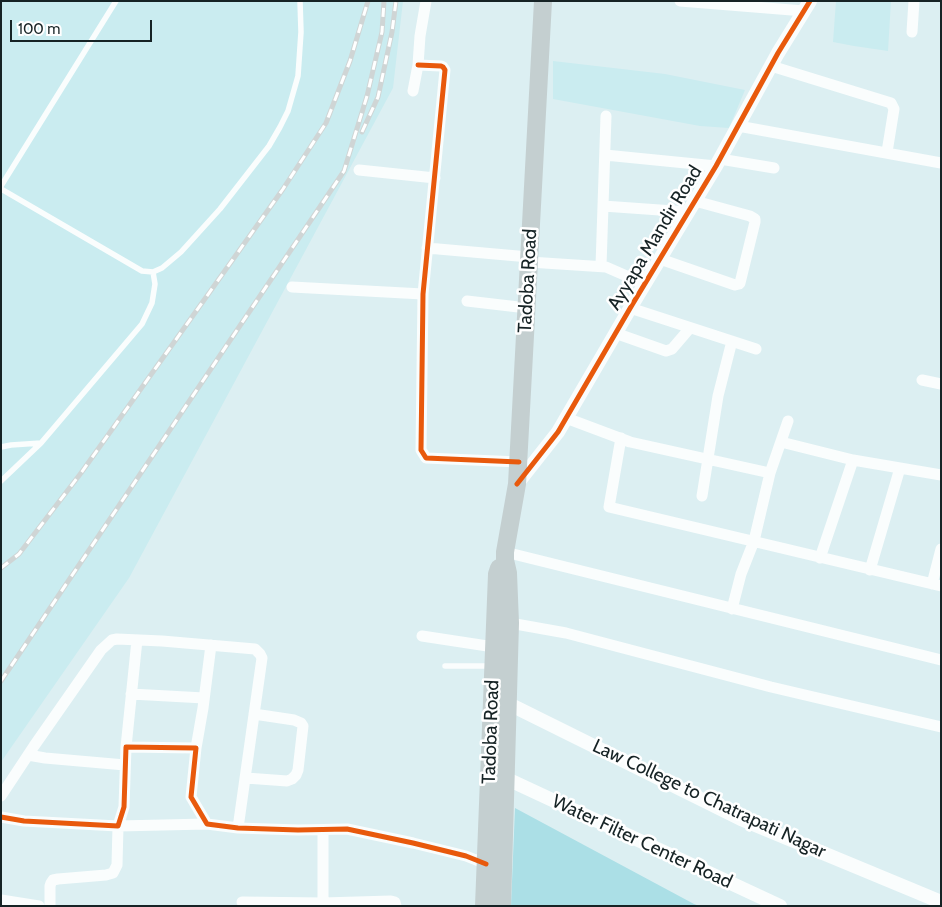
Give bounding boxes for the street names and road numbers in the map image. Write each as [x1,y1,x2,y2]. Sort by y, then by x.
street label: Ayyapa Mandir Road [603,162,707,314]
street label: Tadoba Road [514,228,542,334]
street label: Tadoba Road [478,680,504,784]
street label: Law College to Chatrapati Nagar [589,735,829,863]
street label: Water Filter Center Road [548,790,736,894]

